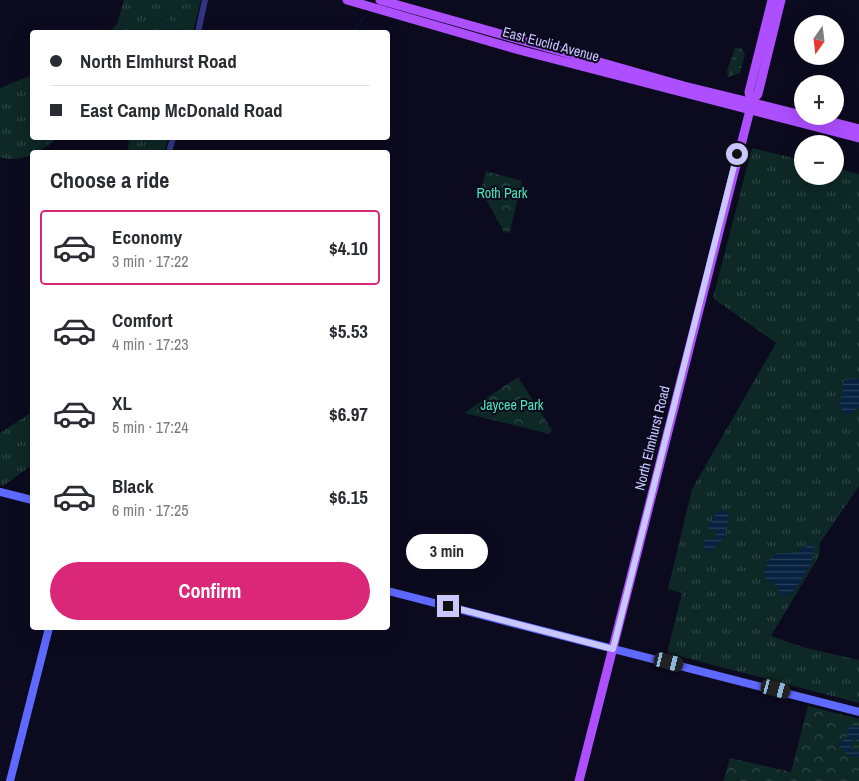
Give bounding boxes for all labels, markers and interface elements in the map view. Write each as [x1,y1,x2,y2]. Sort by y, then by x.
north arrow [794,15,844,65]
map controls [794,15,844,185]
street label: East Euclid Avenue [501,22,601,66]
text: North Elmhurst Road [80,48,237,74]
button: + [794,75,844,125]
text: East Camp McDonald Road [80,97,283,123]
button: − [794,135,844,185]
route start [726,143,748,165]
text: Choose a ride [50,165,169,195]
park label: Roth Park [476,184,528,202]
text: Economy [112,224,182,250]
icon: car [52,225,97,270]
text: $4.10 [329,235,368,261]
text: 3 min · 17:22 [112,250,189,272]
text: Comfort [112,307,173,333]
icon: car [52,308,97,353]
text: $5.53 [329,318,368,344]
text: 4 min · 17:23 [112,333,189,355]
street label: North Elmhurst Road [630,384,674,492]
text: XL [112,390,132,416]
icon: car [52,391,97,436]
park label: Jaycee Park [480,396,544,414]
text: $6.97 [329,401,368,427]
text: 5 min · 17:24 [112,416,189,438]
text: Black [112,473,154,499]
icon: car [52,474,97,519]
text: $6.15 [329,484,368,510]
text: 6 min · 17:25 [112,499,189,521]
callout: 3 min [407,534,489,568]
text: 3 min [430,540,464,562]
button: Confirm [50,562,370,620]
route end [437,595,459,617]
car [652,651,685,673]
car [759,678,792,700]

